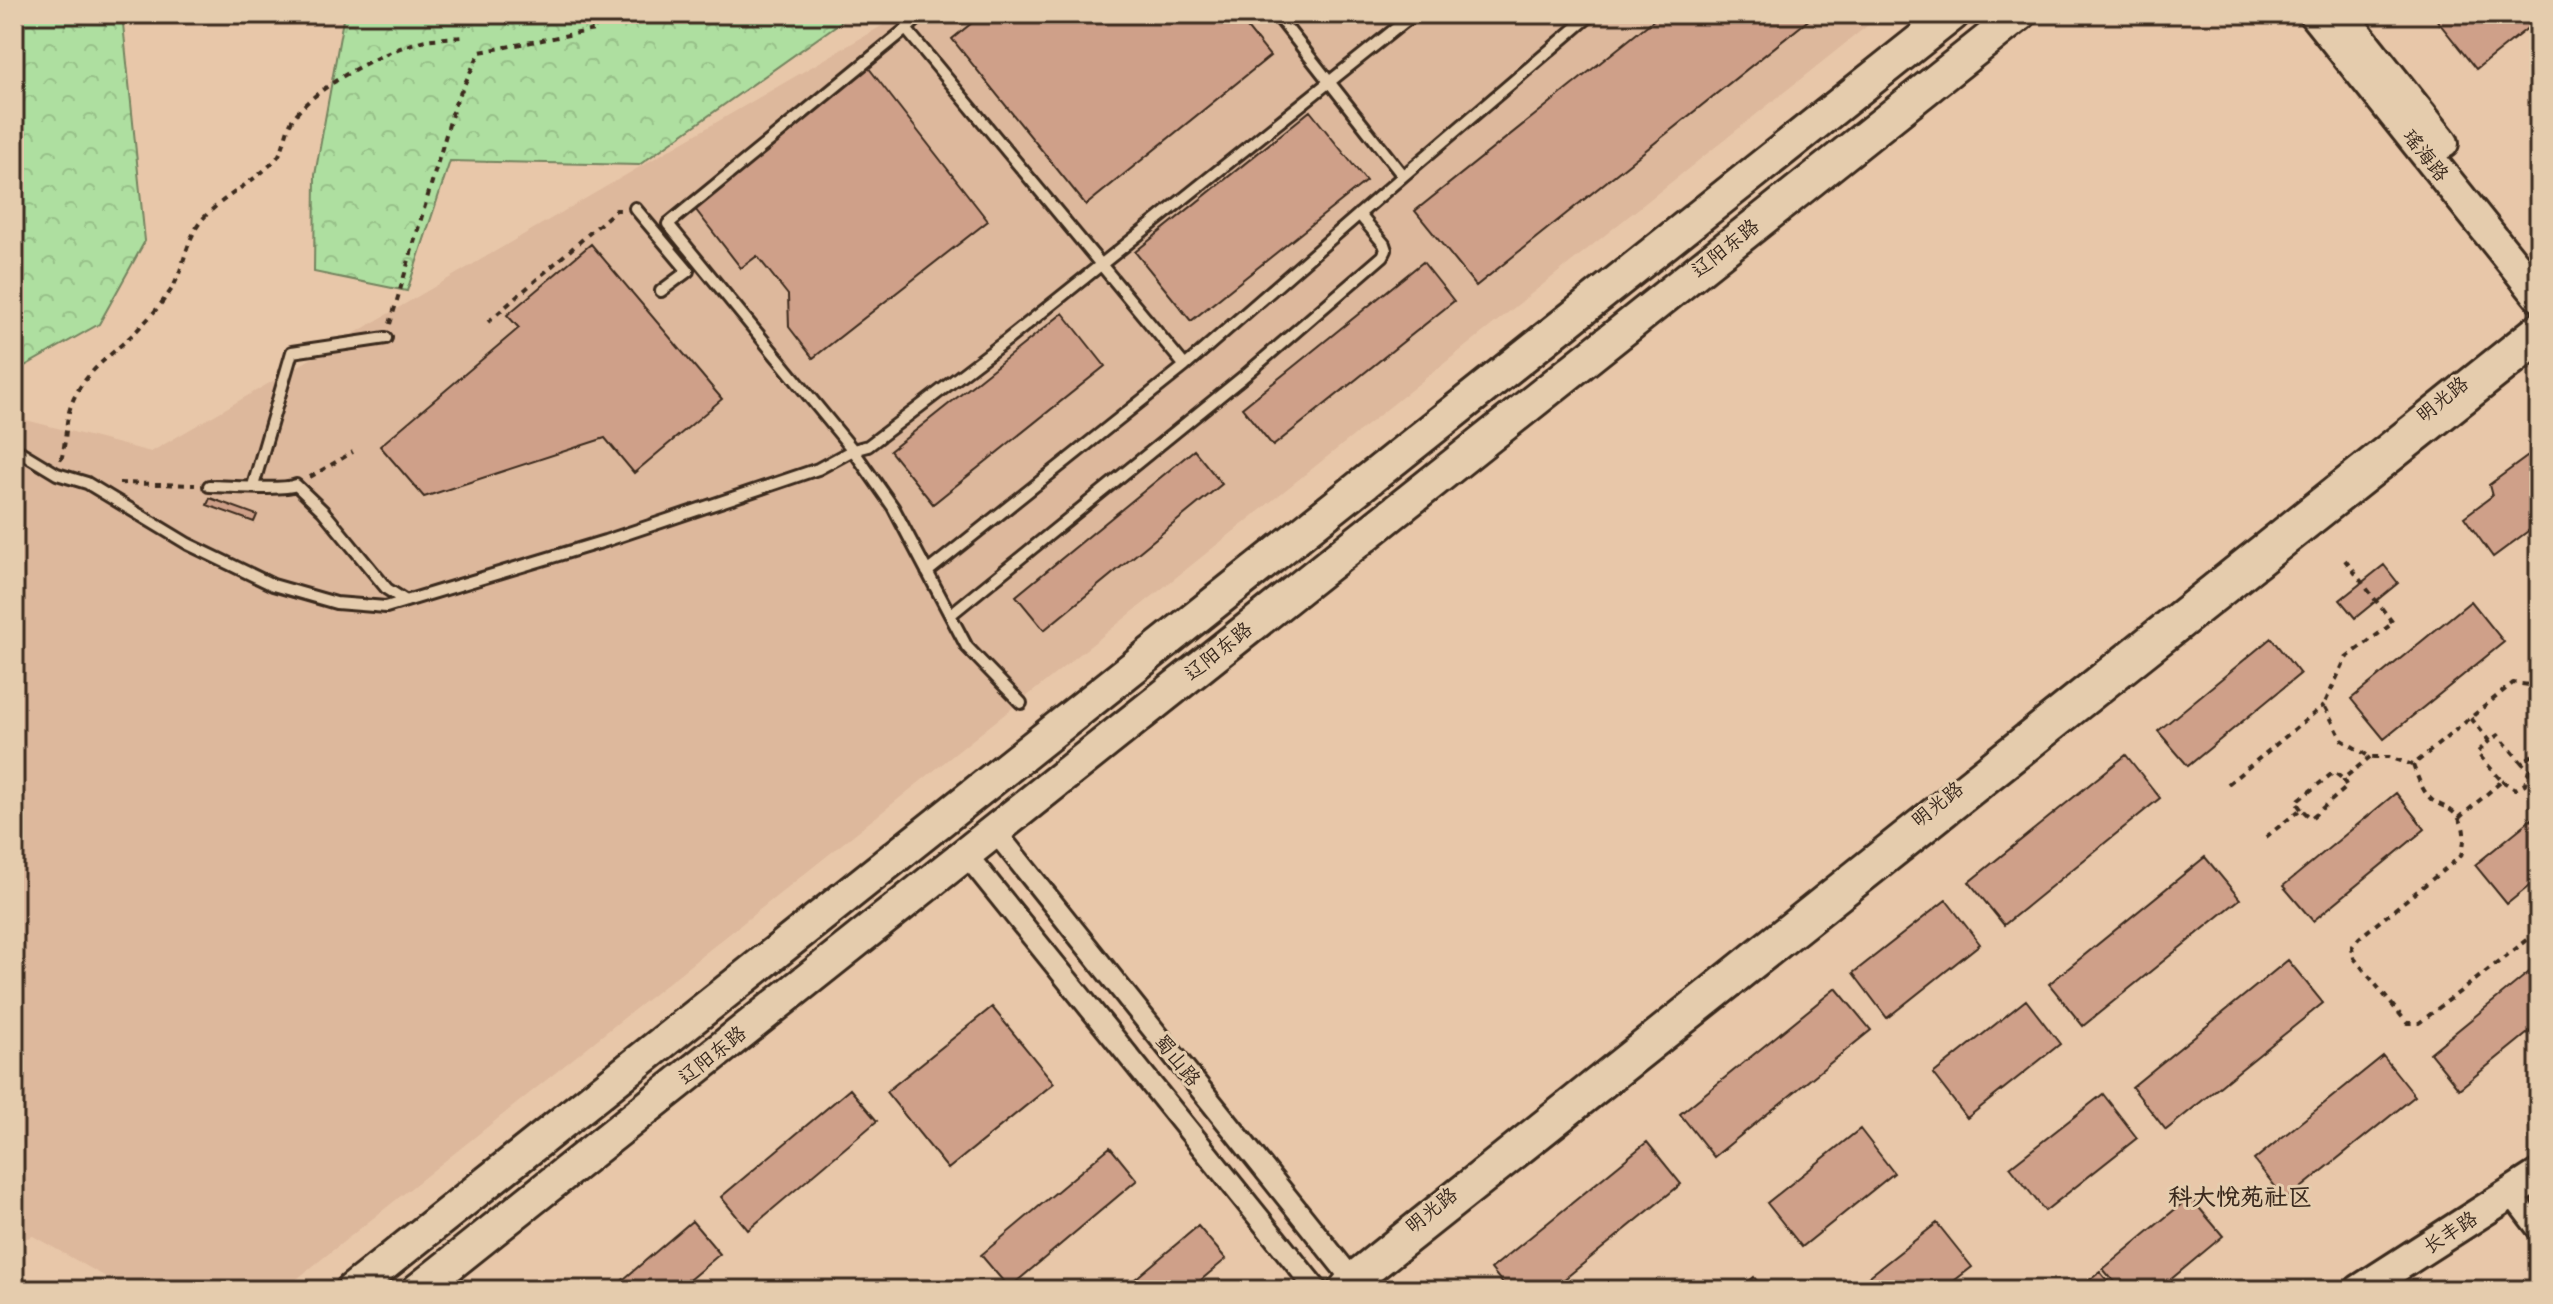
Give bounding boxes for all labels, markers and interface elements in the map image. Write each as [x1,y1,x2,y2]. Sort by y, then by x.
street label: 瑶海路 [2397,125,2454,187]
street label: 辽阳东路 [1687,214,1765,283]
street label: 明光路 [2412,371,2474,428]
street label: 辽阳东路 [1180,617,1258,686]
street label: 明光路 [1907,776,1969,833]
street label: 辽阳东路 [674,1021,752,1090]
street label: 蜀山路 [1149,1030,1206,1092]
street label: 明光路 [1401,1182,1463,1239]
district label: 科大悦苑社区 [2168,1183,2312,1212]
street label: 长丰路 [2419,1206,2483,1259]

